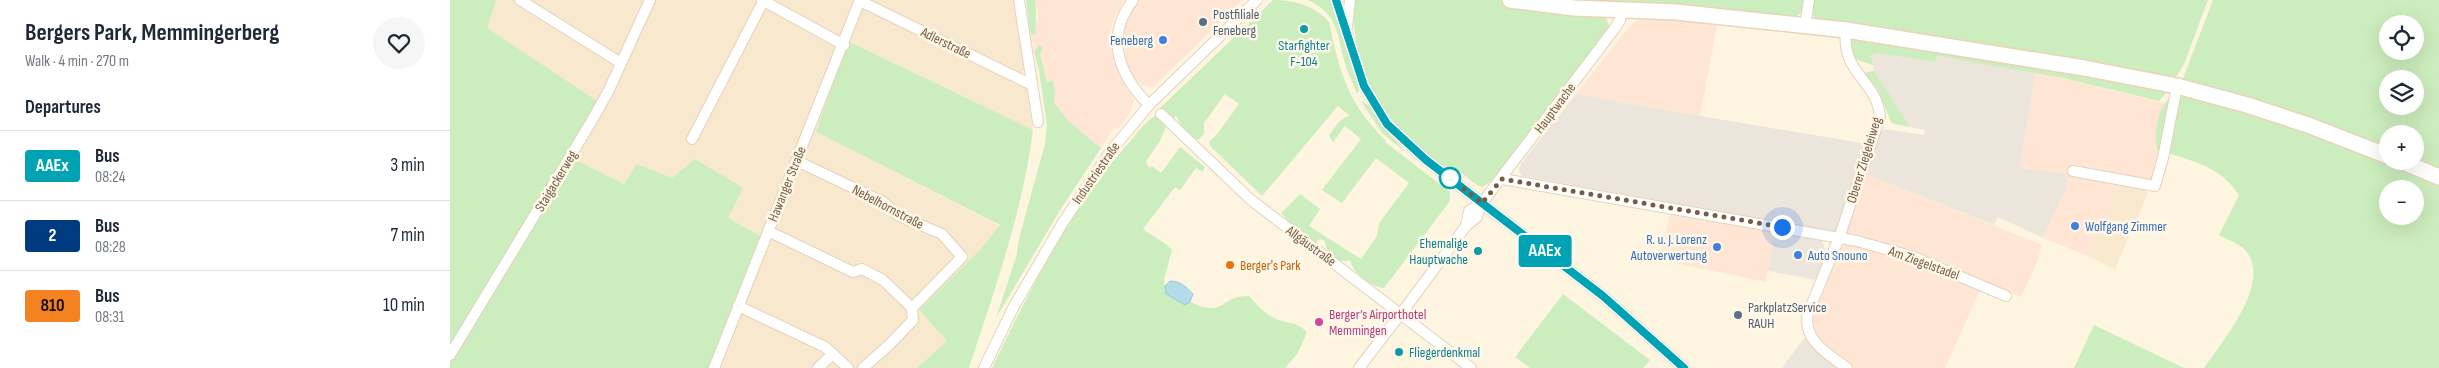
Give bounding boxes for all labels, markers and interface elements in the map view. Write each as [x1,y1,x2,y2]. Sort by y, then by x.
place label: Postfiliale Feneberg [1213,6,1259,39]
map controls [2379,15,2424,225]
button: locate [2379,15,2424,60]
marker: Postfiliale Feneberg [1197,16,1209,28]
button: heart [373,17,425,69]
text: Bergers Park, Memmingerberg [25,18,279,47]
street label: Adlerstraße [917,23,974,62]
marker: Starfighter F-104 [1298,23,1310,35]
place label: Feneberg [1110,32,1153,49]
marker: Feneberg [1157,34,1169,46]
place label: Starfighter F-104 [1278,37,1330,70]
text: Walk · 4 min · 270 m [25,52,129,71]
button: layers [2379,70,2424,115]
street label: Hauptwache [1531,79,1579,137]
text: Departures [25,96,101,119]
street label: Oberer Ziegeleiweg [1843,115,1885,205]
button: + [2379,125,2424,170]
street label: Industriestraße [1068,139,1124,207]
street label: Hawanger Straße [764,144,810,224]
text: Bus [95,145,120,168]
street label: Staigackerweg [531,147,581,215]
text: 3 min [390,154,425,177]
text: AAEx [36,155,69,176]
unlabelled marker [1439,167,1461,189]
text: 08:24 [95,168,125,187]
button: − [2379,180,2424,225]
street label: Nebelhornstraße [849,181,927,233]
text: Bus [95,215,120,238]
your location [1770,215,1795,240]
place label: Wolfgang Zimmer [2085,218,2167,235]
marker: Wolfgang Zimmer [2069,220,2081,232]
street label: Allgäustraße [1282,221,1339,270]
text: 7 min [391,224,425,247]
text: 2 [49,225,56,246]
place label: R. u. J. Lorenz Autoverwertung [1630,231,1707,264]
place label: Ehemalige Hauptwache [1409,235,1468,268]
line badge: AAEx [1510,235,1580,267]
text: 08:28 [95,238,126,257]
text: AAEx [1529,240,1561,261]
marker: R. u. J. Lorenz Autoverwertung [1711,241,1723,253]
street label: Am Ziegelstadel [1885,242,1962,284]
marker: Ehemalige Hauptwache [1472,245,1484,257]
place label: Auto Snouno [1807,247,1868,264]
marker: Auto Snouno [1792,249,1804,261]
place label: Berger's Park [1240,257,1301,274]
marker: Berger's Park [1224,259,1236,271]
text: Bus [95,285,120,308]
text: 10 min [383,294,425,317]
text: 810 [40,295,65,316]
place label: ParkplatzService RAUH [1748,299,1827,332]
place label: Berger’s Airporthotel Memmingen [1329,306,1426,339]
text: 08:31 [95,308,124,327]
marker: ParkplatzService RAUH [1732,309,1744,321]
marker: Berger’s Airporthotel Memmingen [1313,316,1325,328]
place label: Fliegerdenkmal [1409,344,1480,361]
marker: Fliegerdenkmal [1393,346,1405,358]

